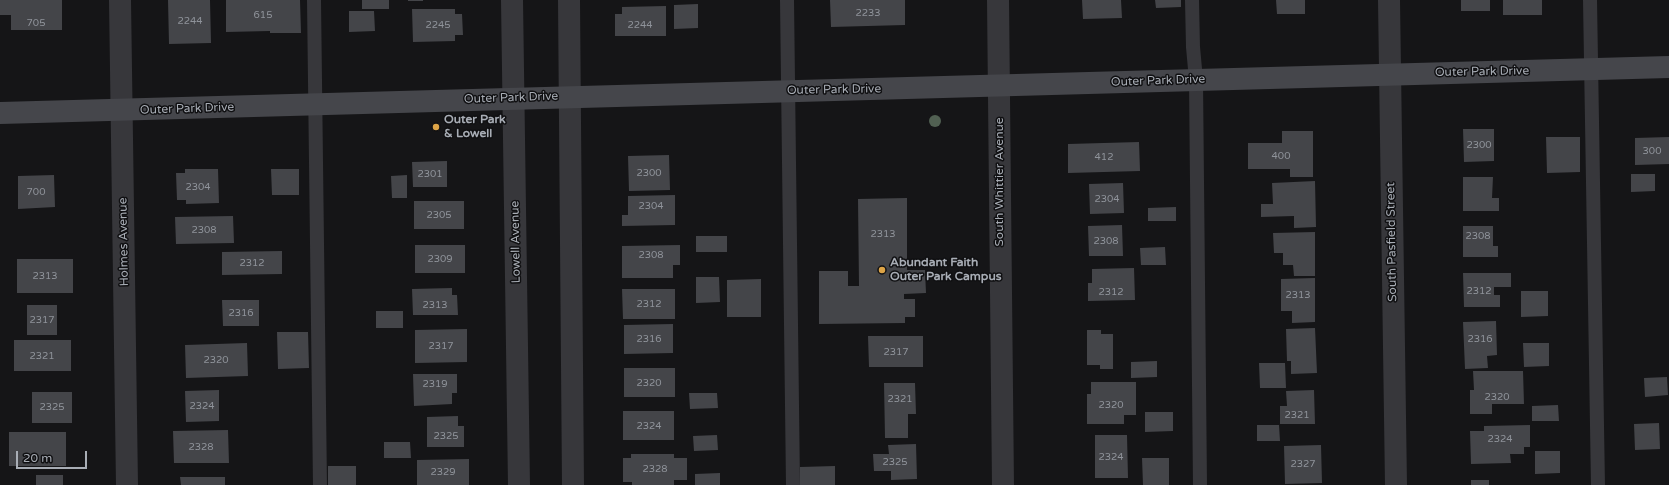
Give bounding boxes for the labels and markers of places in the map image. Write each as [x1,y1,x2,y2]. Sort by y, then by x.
place label: Outer Park & Lowell [444,113,506,141]
marker: Outer Park & Lowell [431,122,441,132]
place label: Abundant Faith Outer Park Campus [890,256,1001,284]
marker: Abundant Faith Outer Park Campus [877,265,887,275]

